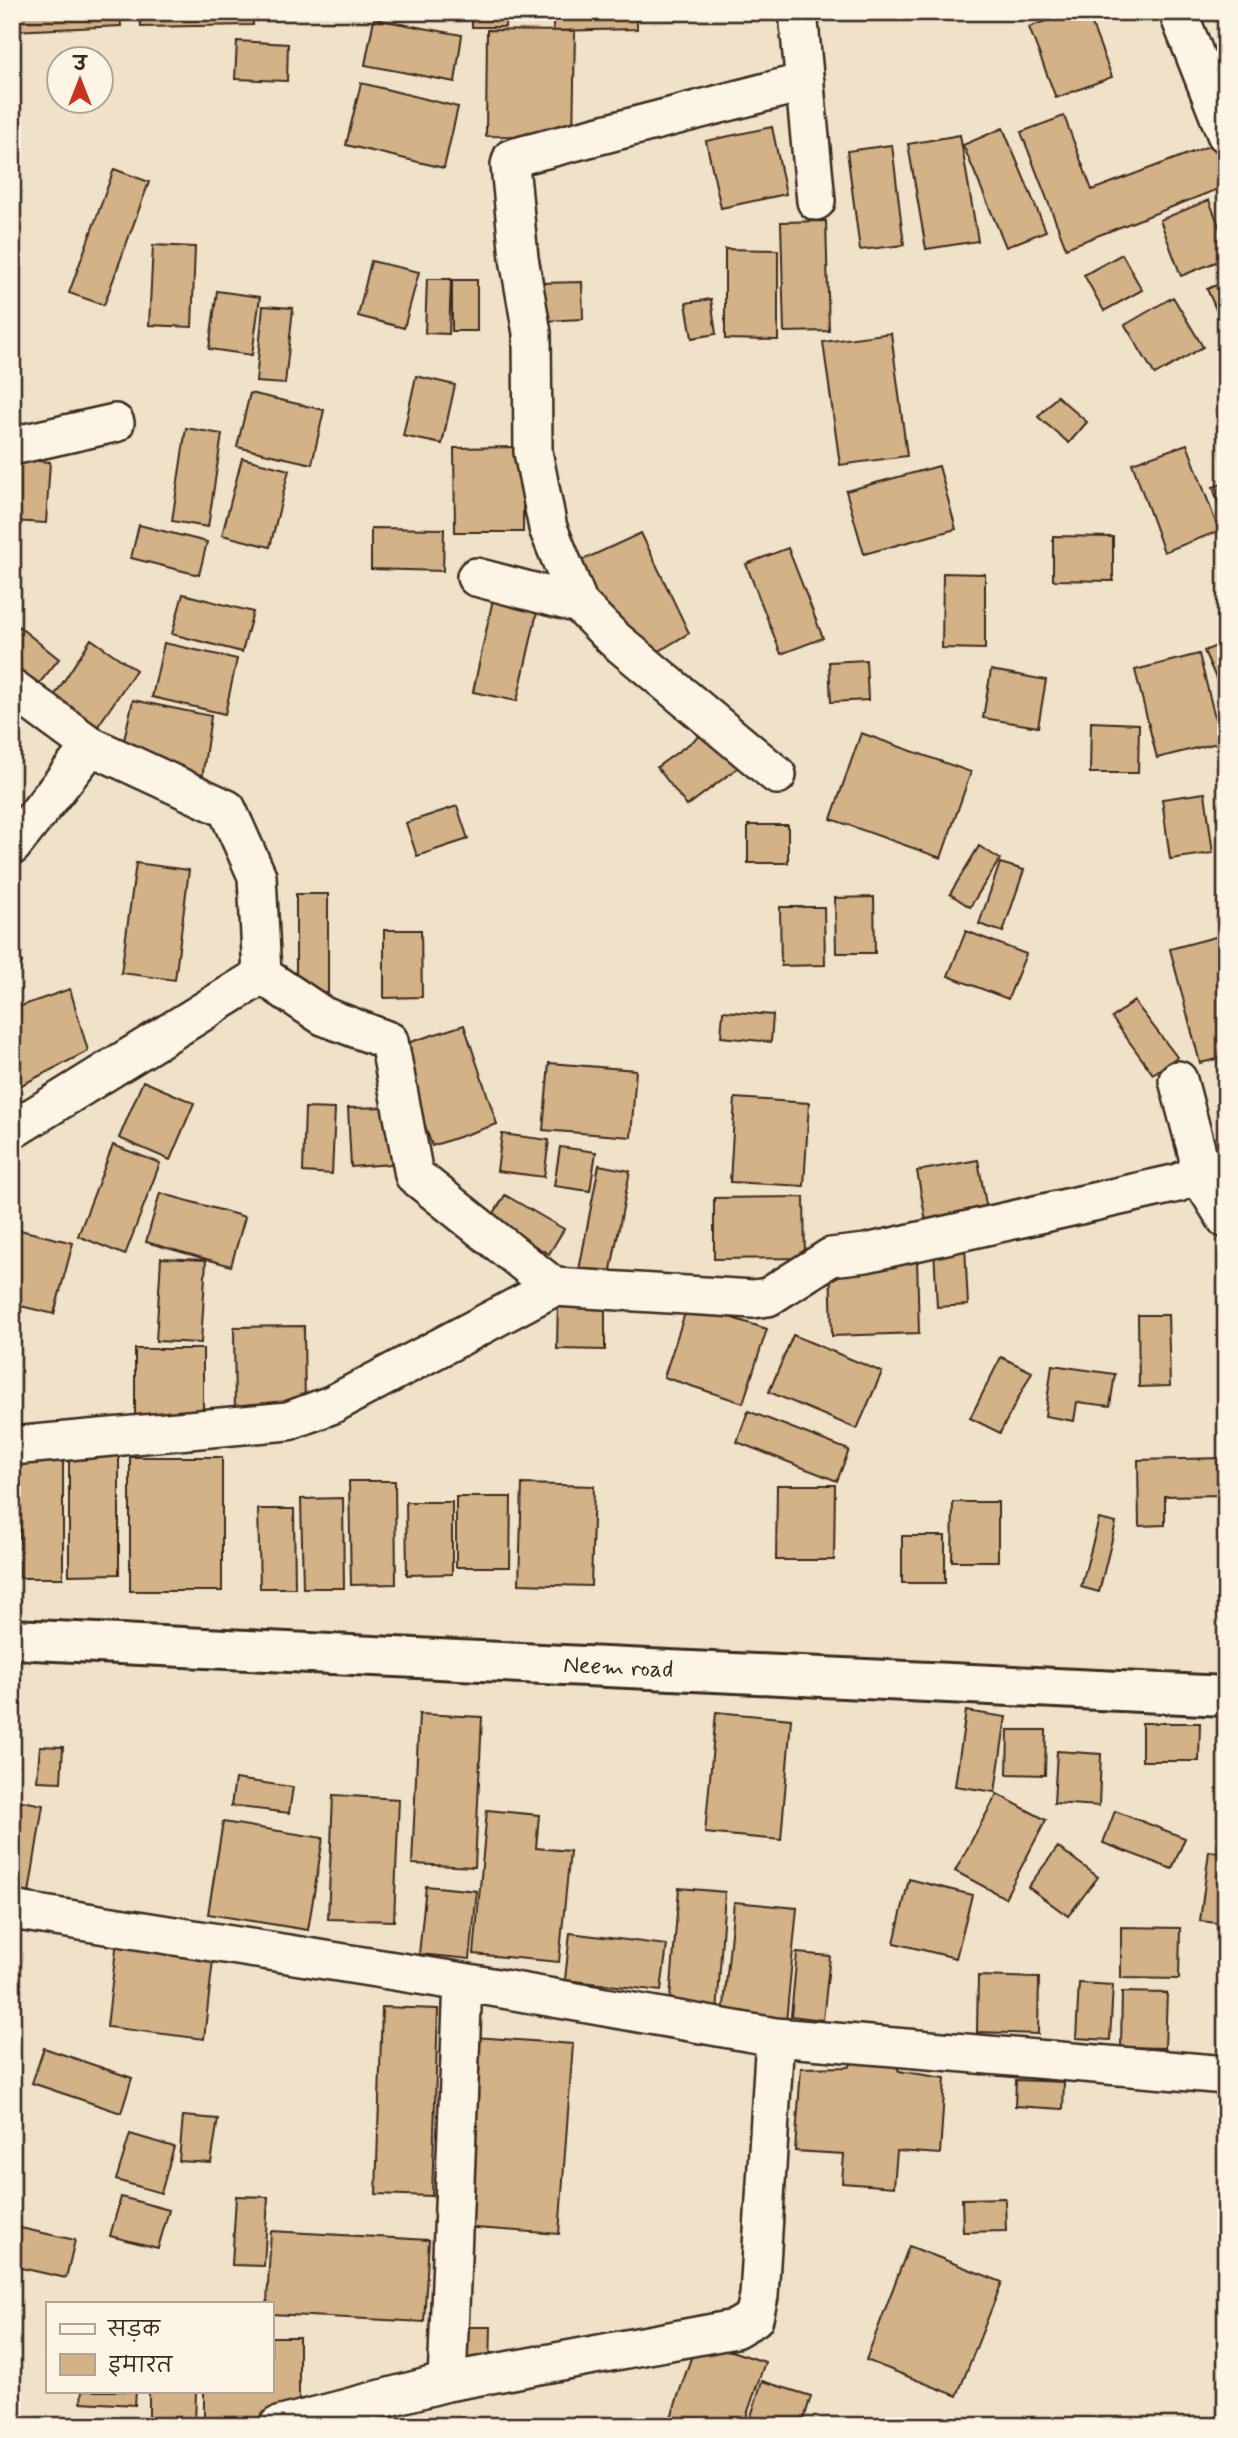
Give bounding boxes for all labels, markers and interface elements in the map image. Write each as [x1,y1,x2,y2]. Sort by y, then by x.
north arrow [46,46,116,116]
text: उ [72,52,89,77]
street label: Neem road [563,1649,674,1686]
legend [46,2302,273,2392]
text: सड़क [107,2316,161,2344]
text: इमारत [108,2352,174,2380]

